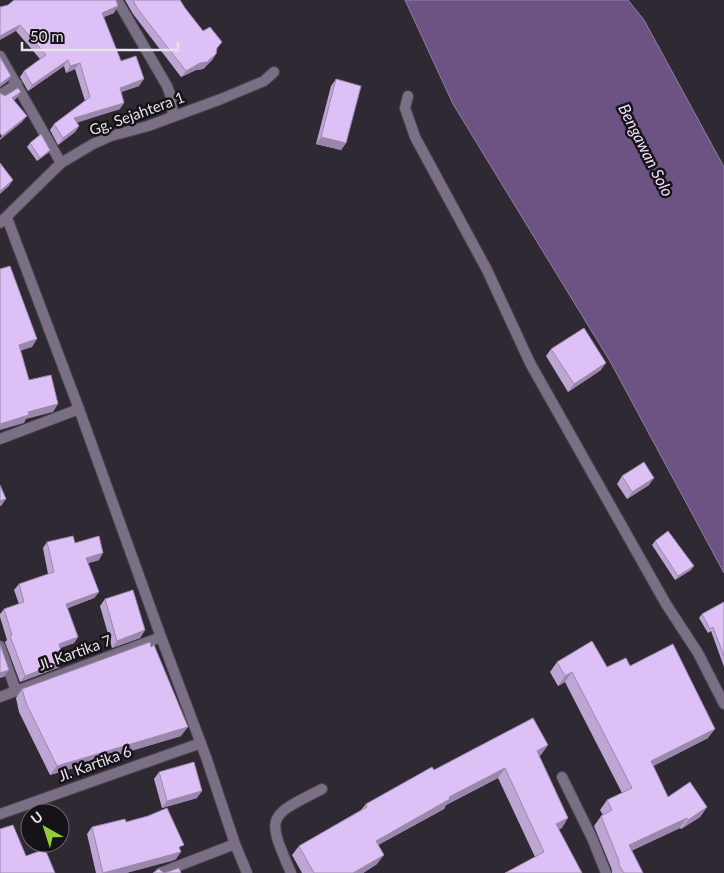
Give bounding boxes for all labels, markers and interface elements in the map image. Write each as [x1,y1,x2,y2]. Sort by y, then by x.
scale bar [22,20,179,52]
text: 50 m [30,27,64,45]
street label: Gg. Sejahtera 1 [87,88,187,139]
water label: Bengawan Solo [615,100,678,199]
street label: Jl. Kartika 7 [35,630,114,674]
street label: Jl. Kartika 6 [55,741,134,785]
north arrow [20,803,70,853]
text: U [27,808,46,827]

